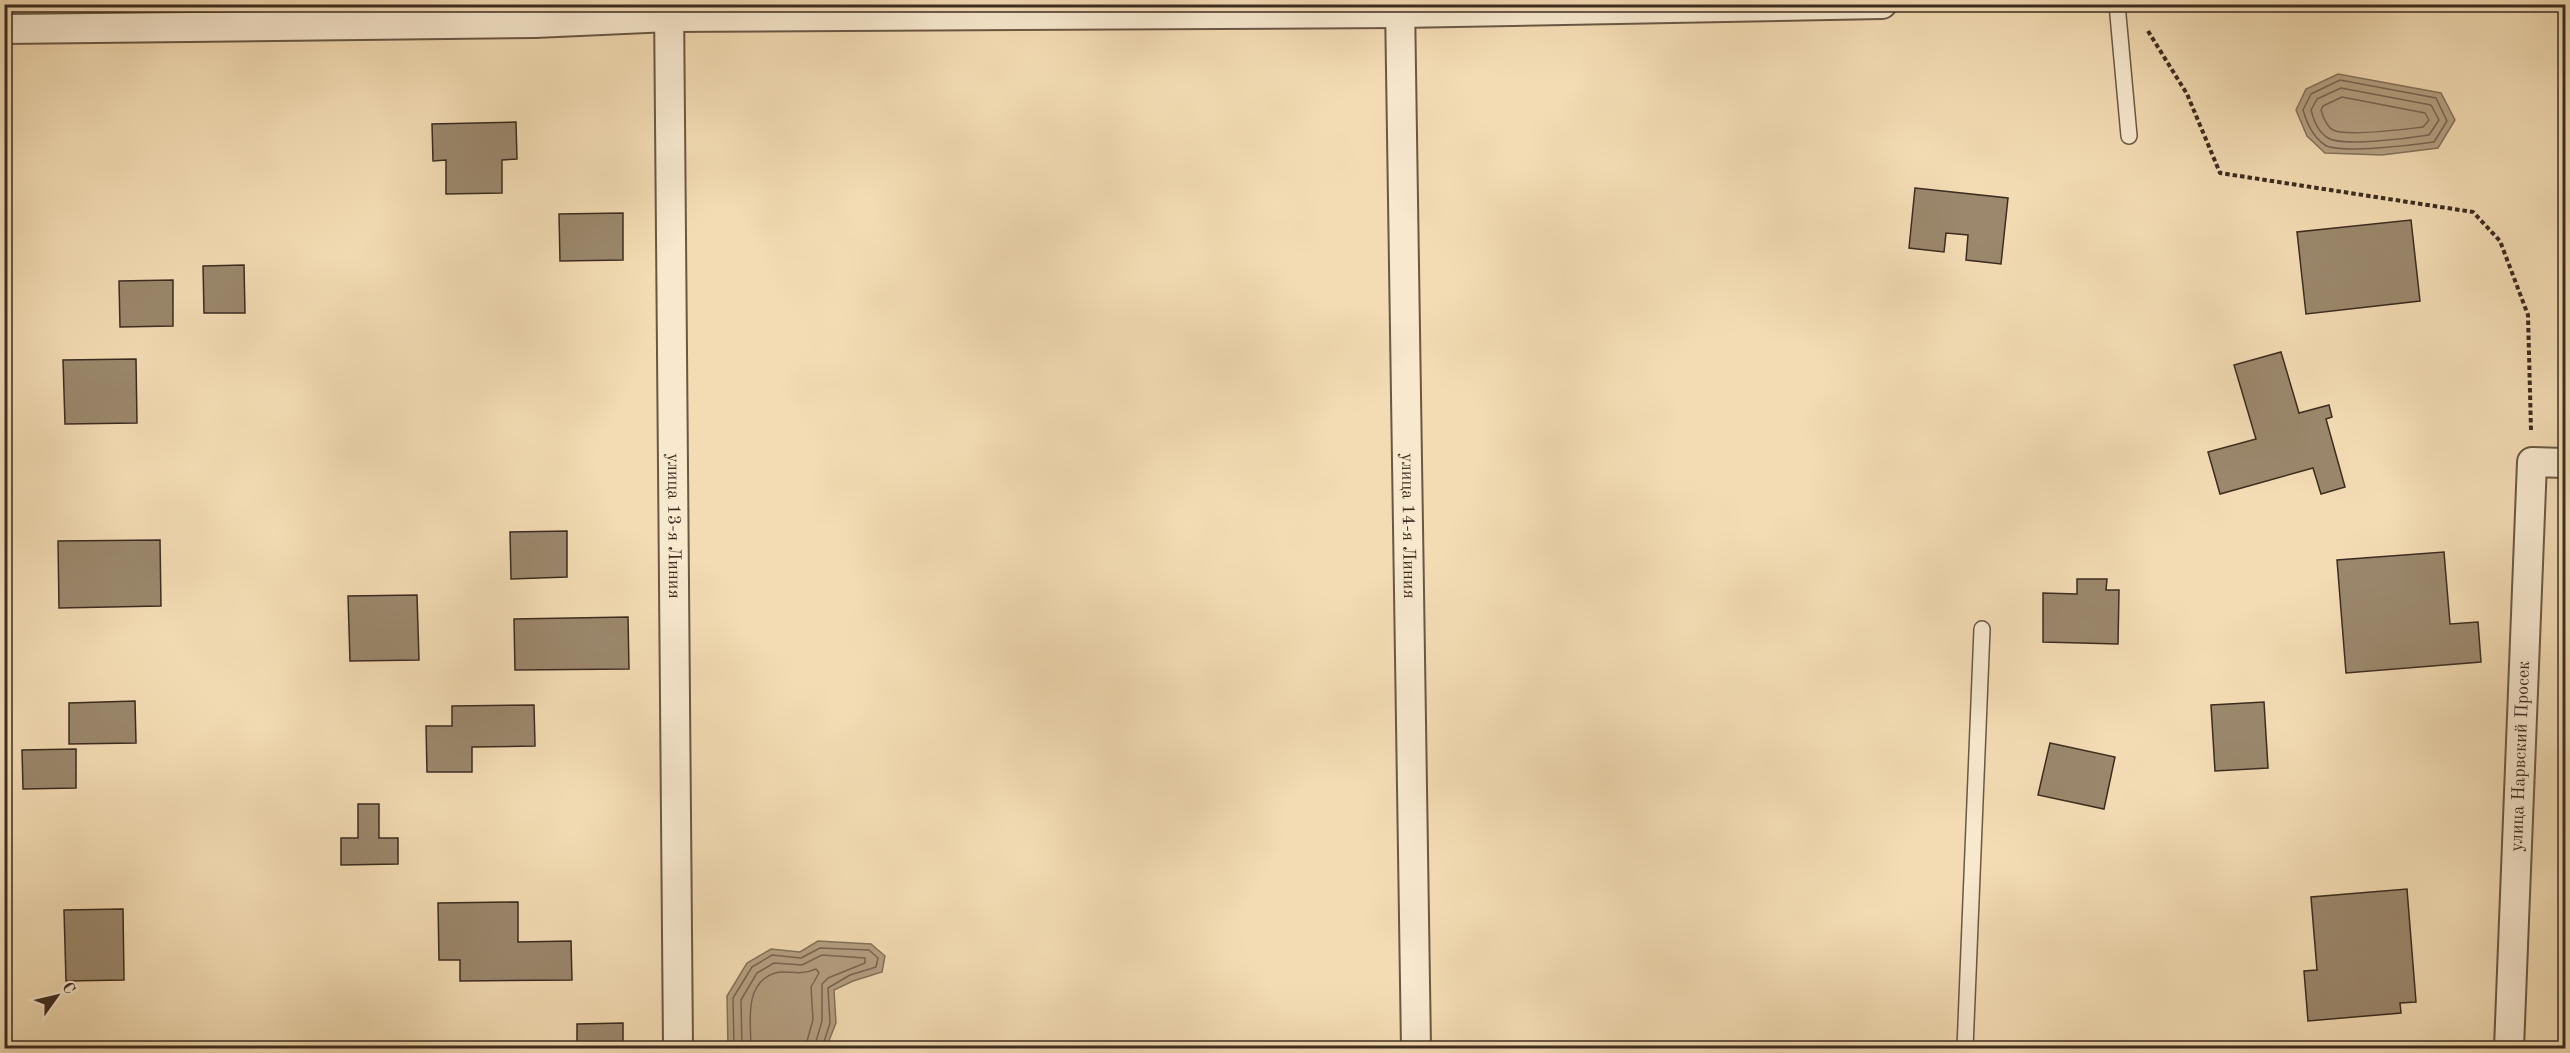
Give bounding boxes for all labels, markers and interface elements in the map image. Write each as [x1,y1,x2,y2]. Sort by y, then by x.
street label: улица 13-я Линия [664,453,683,599]
street label: улица 14-я Линия [1398,453,1418,599]
street label: улица Нарвский Просек [2508,660,2533,852]
north arrow [27,966,87,1026]
text: С [58,980,77,998]

